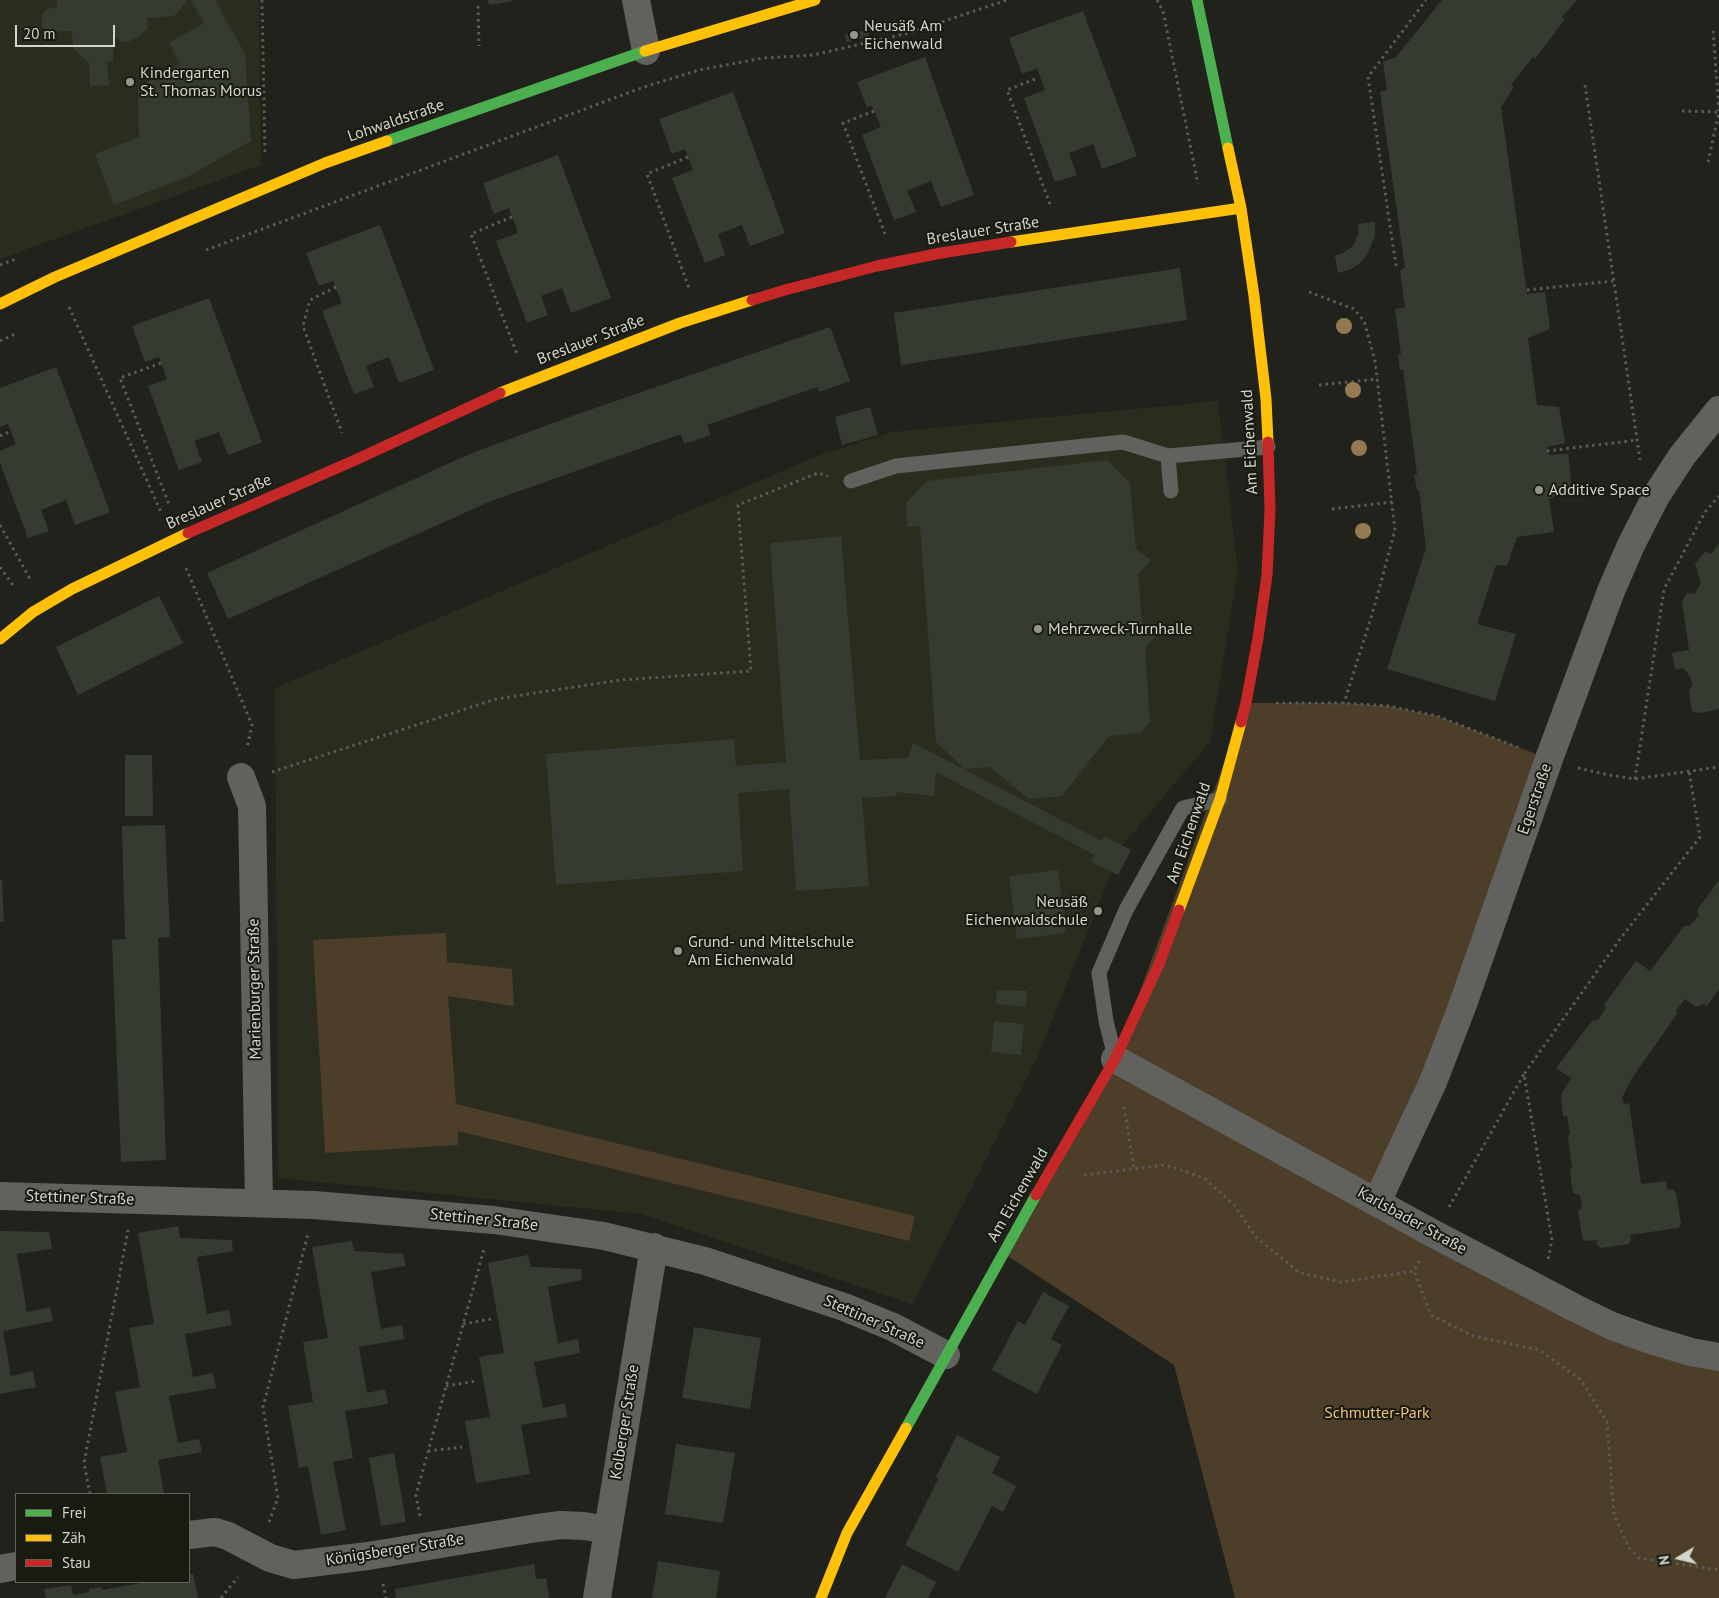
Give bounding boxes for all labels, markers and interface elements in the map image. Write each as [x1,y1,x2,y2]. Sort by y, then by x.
scale bar [18,15,118,47]
place label: Neusäß Am Eichenwald [864,16,943,54]
text: 20 m [23,24,56,43]
marker: Neusäß Am Eichenwald [848,29,860,41]
place label: Kindergarten St. Thomas Morus [140,63,262,101]
marker: Kindergarten St. Thomas Morus [124,76,136,88]
street label: Lohwaldstraße [345,96,447,146]
street label: Breslauer Straße [925,213,1041,249]
street label: Breslauer Straße [535,311,647,369]
street label: Am Eichenwald [1238,389,1262,495]
street label: Breslauer Straße [163,470,275,534]
place label: Additive Space [1549,480,1650,500]
marker: Additive Space [1533,484,1545,496]
place label: Mehrzweck-Turnhalle [1048,619,1192,639]
marker: Mehrzweck-Turnhalle [1032,623,1044,635]
street label: Egerstraße [1514,761,1556,837]
street label: Am Eichenwald [1163,780,1215,886]
place label: Neusäß Eichenwaldschule [965,892,1088,930]
marker: Neusäß Eichenwaldschule [1092,905,1104,917]
street label: Marienburger Straße [244,918,266,1060]
place label: Grund- und Mittelschule Am Eichenwald [688,932,854,970]
marker: Grund- und Mittelschule Am Eichenwald [672,945,684,957]
street label: Am Eichenwald [983,1145,1053,1245]
street label: Karlsbader Straße [1354,1183,1470,1259]
street label: Stettiner Straße [25,1187,135,1209]
street label: Stettiner Straße [429,1205,539,1235]
street label: Stettiner Straße [821,1291,927,1353]
street label: Kolberger Straße [606,1363,644,1481]
park label: Schmutter-Park [1324,1403,1430,1423]
legend [15,1493,190,1583]
text: Frei [62,1503,87,1522]
text: Zäh [62,1528,86,1547]
street label: Königsberger Straße [325,1530,465,1570]
north arrow [1654,1533,1704,1583]
text: Stau [62,1553,91,1572]
text: N [1655,1554,1674,1566]

